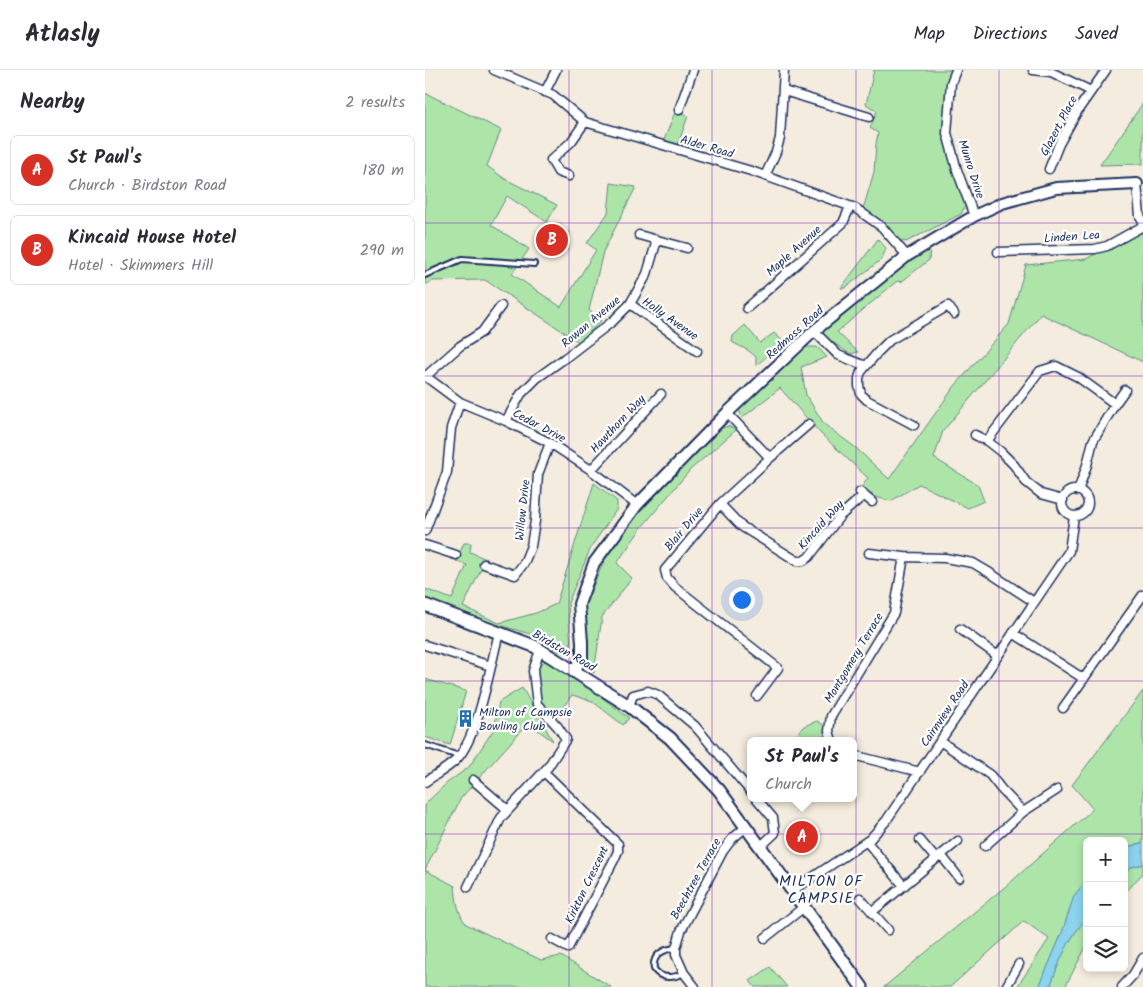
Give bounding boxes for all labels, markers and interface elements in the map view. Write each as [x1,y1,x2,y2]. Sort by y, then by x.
text: Atlasly [25,15,100,54]
text: Map [913,20,945,49]
text: Directions [973,20,1047,49]
text: Saved [1075,20,1118,49]
text: Nearby [20,86,85,119]
text: 2 results [345,90,405,115]
street label: Glazert Place [1035,92,1083,160]
street label: Alder Road [678,130,737,164]
street label: Munro Drive [953,137,990,201]
text: St Paul's [68,143,142,173]
text: A [32,158,42,183]
text: 180 m [362,158,404,183]
text: Church · Birdston Road [68,173,226,198]
street label: Maple Avenue [762,220,827,281]
pin: B [536,221,568,259]
text: Kincaid House Hotel [68,223,236,253]
street label: Linden Lea [1043,226,1101,248]
text: B [32,238,42,263]
text: 290 m [360,238,404,263]
text: Hotel · Skimmers Hill [68,253,213,278]
street label: Rowan Avenue [557,291,625,353]
street label: Holly Avenue [638,293,703,346]
street label: Redmoss Road [762,301,829,364]
street label: Hawthorn Way [586,390,650,458]
street label: Cedar Drive [509,404,570,448]
street label: Willow Drive [510,478,536,542]
street label: Kincaid Way [793,495,849,554]
street label: Blair Drive [660,502,709,555]
your location [729,587,755,613]
street label: Montgomery Terrace [819,609,889,707]
street label: Birdston Road [529,625,600,677]
street label: Cairnview Road [916,676,975,751]
place label: Milton of Campsie Bowling Club [479,703,572,736]
building icon: Milton of Campsie Bowling Club [455,709,475,729]
popup [747,737,857,802]
text: St Paul's [765,742,839,772]
text: Church [765,772,812,797]
pin: A [786,818,818,856]
street label: Beechtree Terrace [666,834,727,923]
map controls [1083,837,1128,972]
button: + [1083,837,1128,882]
street label: Kirkton Crescent [560,843,614,927]
district label: MILTON OF CAMPSIE [779,870,863,911]
button: − [1083,882,1128,927]
button: layers [1083,927,1128,972]

